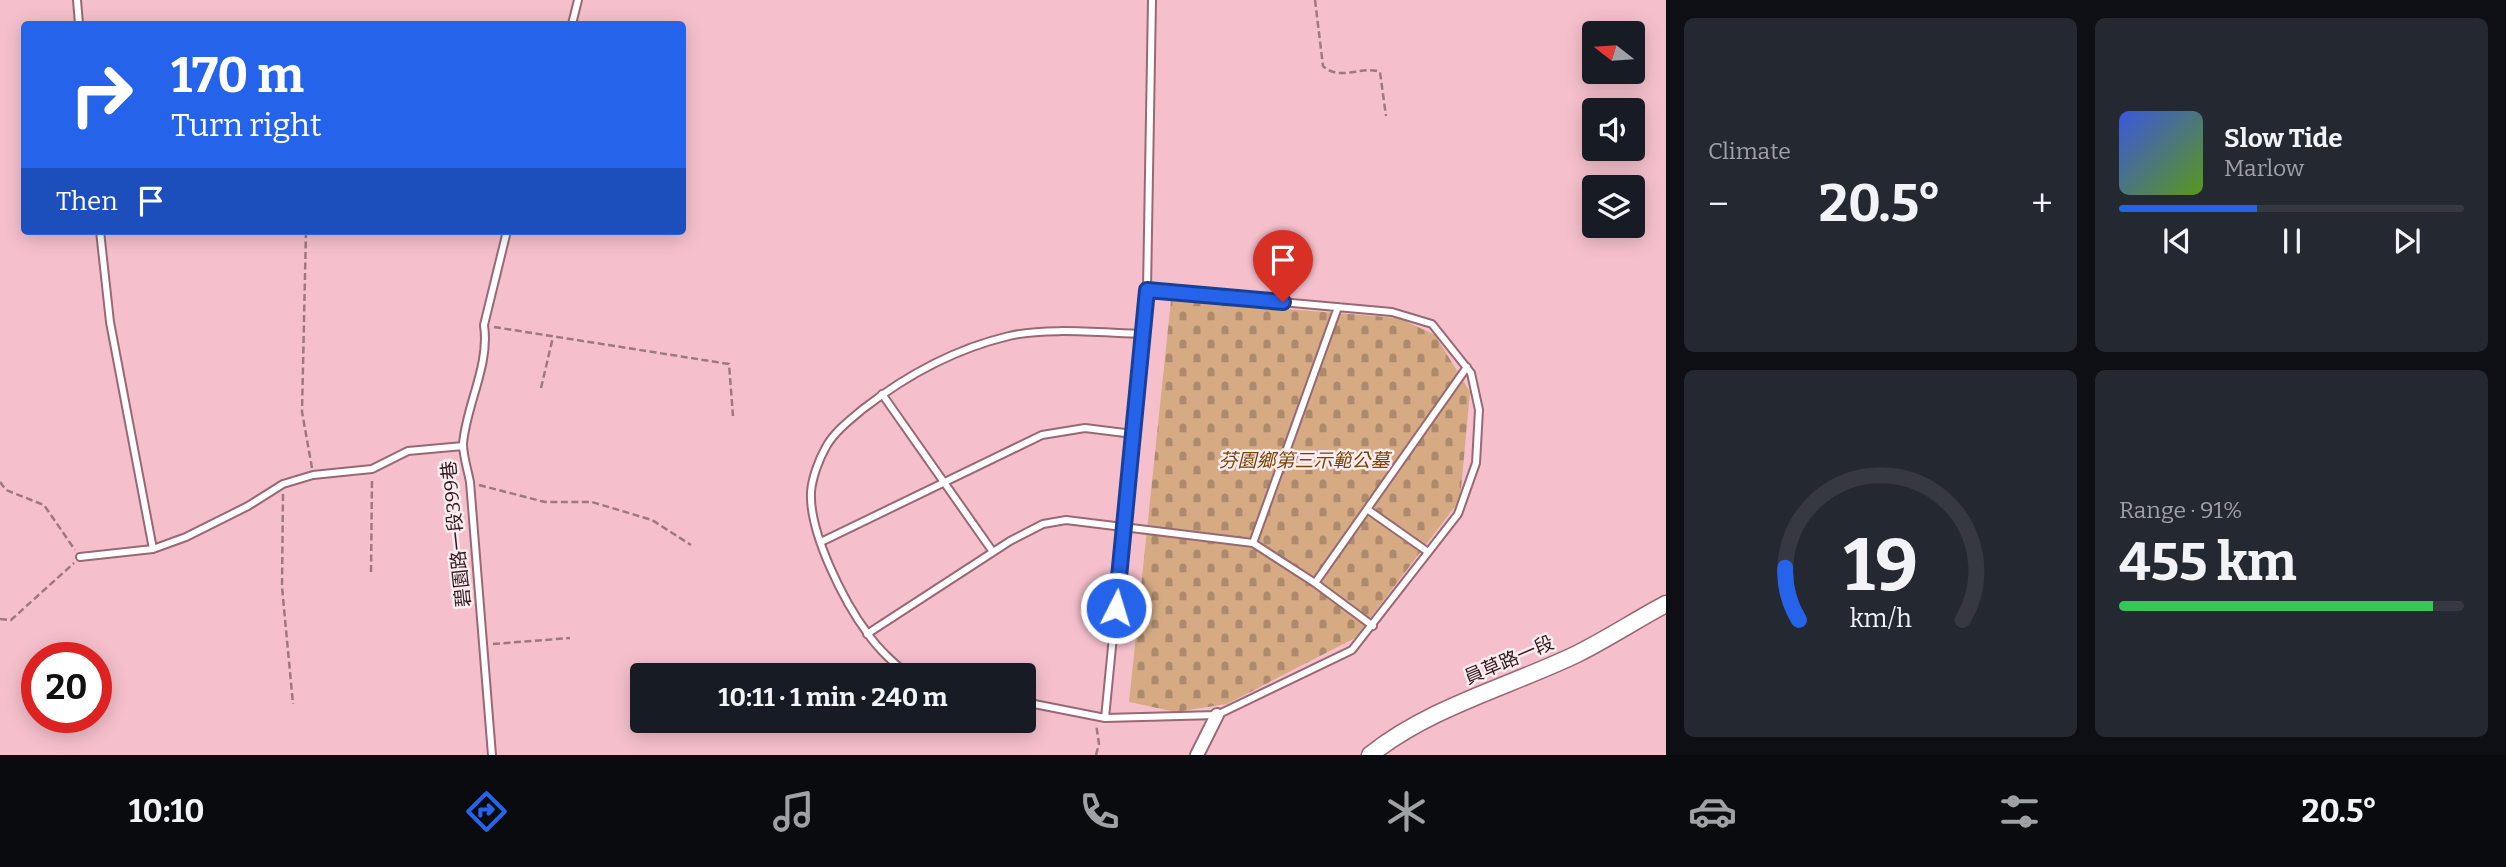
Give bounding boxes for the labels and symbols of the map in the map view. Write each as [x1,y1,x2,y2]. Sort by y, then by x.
north arrow [1582,21,1645,84]
pin [1253,230,1313,302]
park label: 芬園鄉第三示範公墓 [1218,449,1392,472]
street label: 碧園路一段399巷 [437,460,475,608]
position arrow [1079,571,1153,645]
street label: 員草路一段 [1461,631,1557,689]
speed limit sign: 20 [21,642,112,733]

